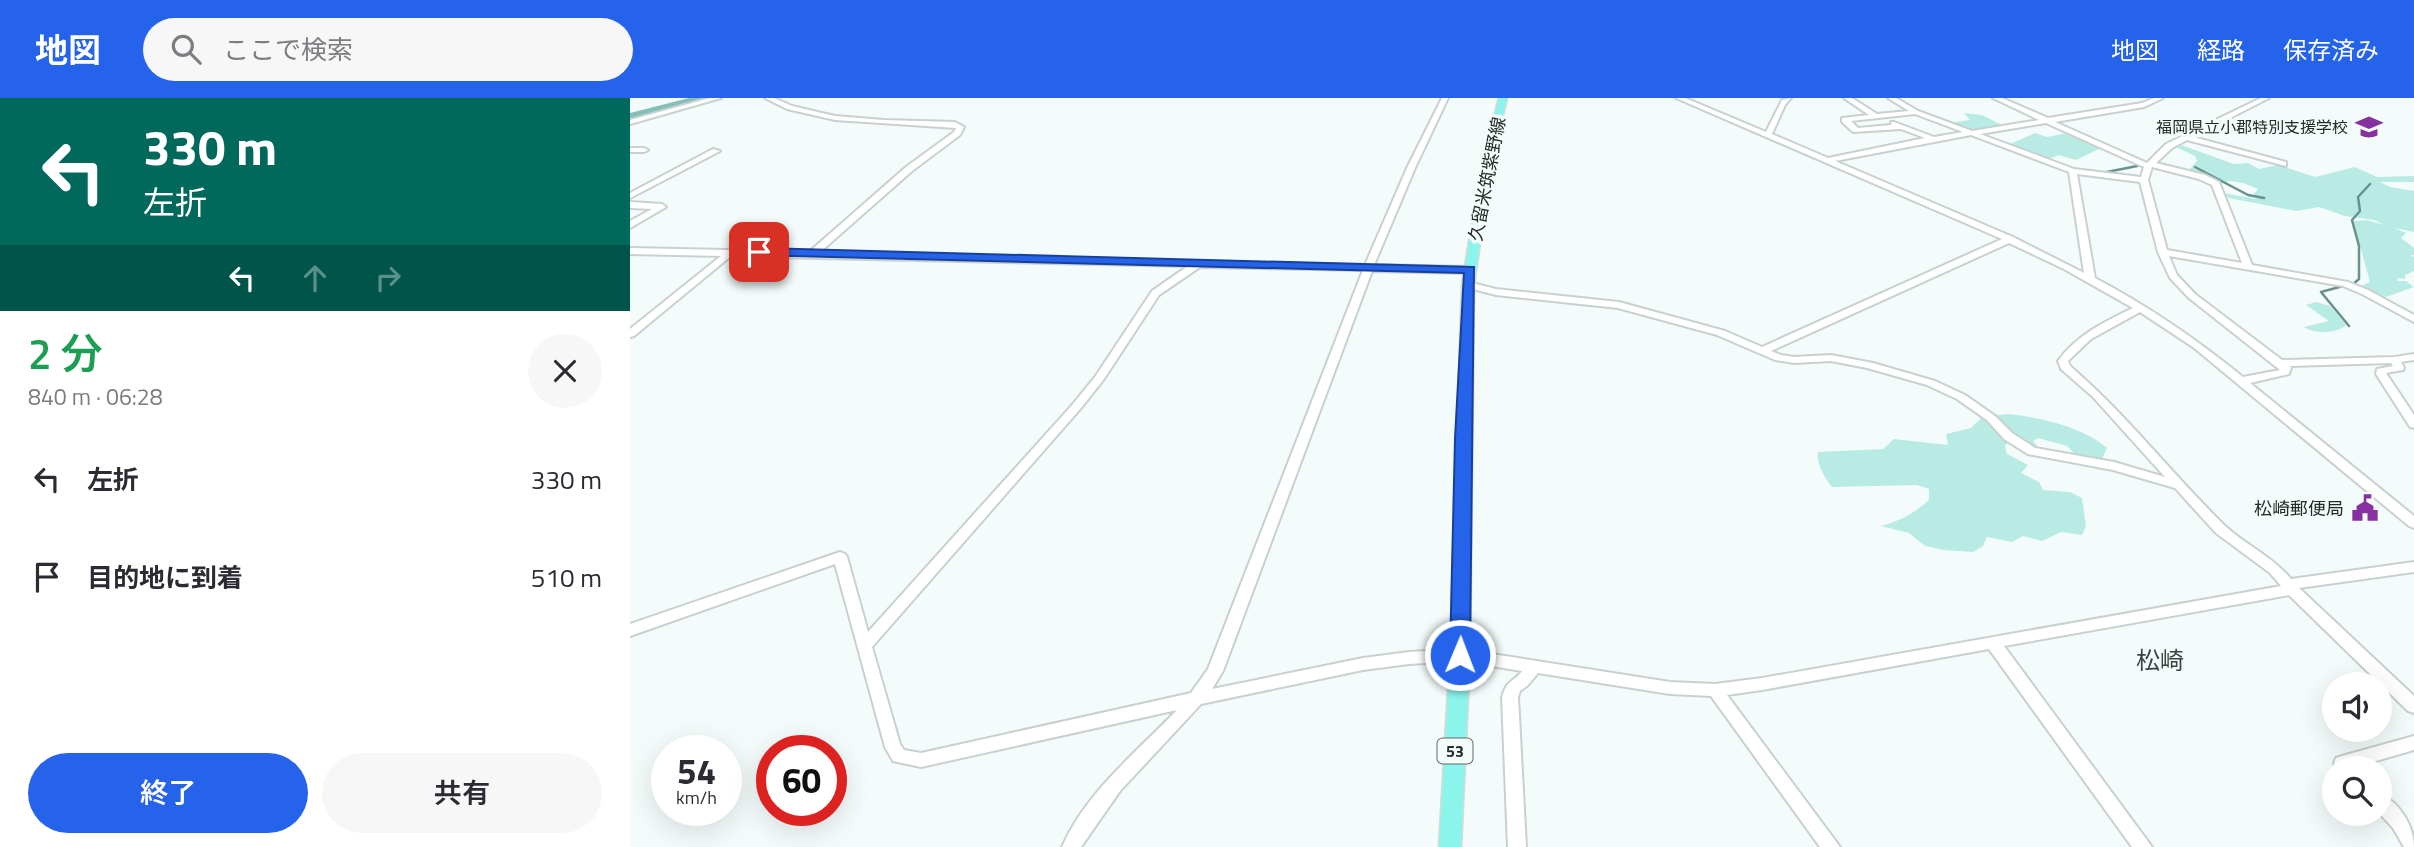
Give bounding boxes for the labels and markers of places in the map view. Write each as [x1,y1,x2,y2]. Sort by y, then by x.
school or university icon: 福岡県立小郡特別支援学校 [2354,112,2384,142]
place label: 福岡県立小郡特別支援学校 [2156,115,2348,139]
pin [729,222,789,282]
public building icon: 松崎郵便局 [2350,493,2380,523]
place label: 松崎郵便局 [2254,495,2344,522]

